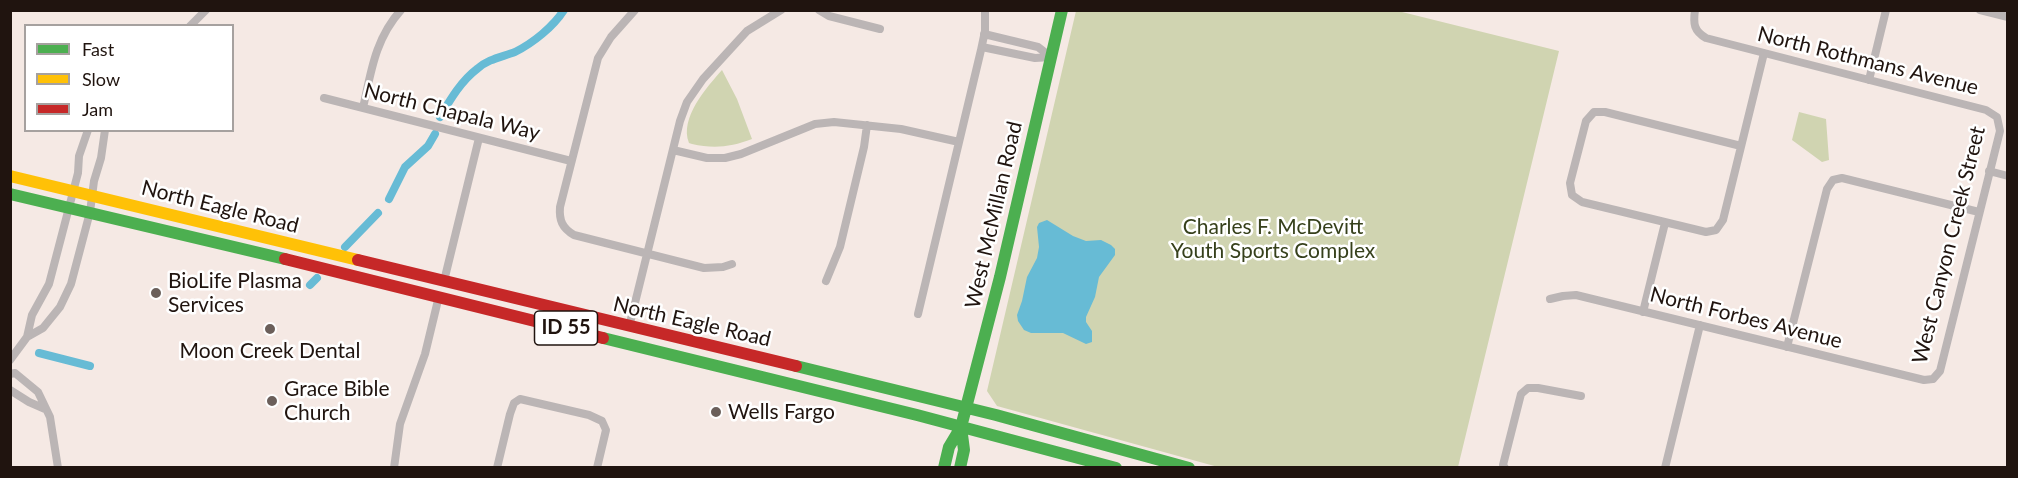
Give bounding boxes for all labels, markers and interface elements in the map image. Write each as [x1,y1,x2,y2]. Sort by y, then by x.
street label: North Rothmans Avenue [1755,21,1981,101]
legend [24,24,234,132]
text: Fast [82,38,114,60]
text: Slow [82,68,120,90]
street label: North Chapala Way [361,78,543,146]
text: Jam [82,98,113,120]
street label: West McMillan Road [960,119,1028,311]
street label: West Canyon Creek Street [1907,124,1991,366]
street label: North Eagle Road [139,175,301,239]
park label: Charles F. McDevitt Youth Sports Complex [1171,214,1375,264]
place label: BioLife Plasma Services [168,268,302,318]
street label: North Forbes Avenue [1647,282,1845,354]
marker: BioLife Plasma Services [149,286,163,300]
street label: North Eagle Road [611,292,773,352]
road number: ID 55 [534,311,598,345]
marker: Moon Creek Dental [263,322,277,336]
place label: Moon Creek Dental [180,338,360,364]
place label: Grace Bible Church [284,376,390,426]
marker: Grace Bible Church [265,394,279,408]
place label: Wells Fargo [728,399,835,425]
marker: Wells Fargo [709,405,723,419]

